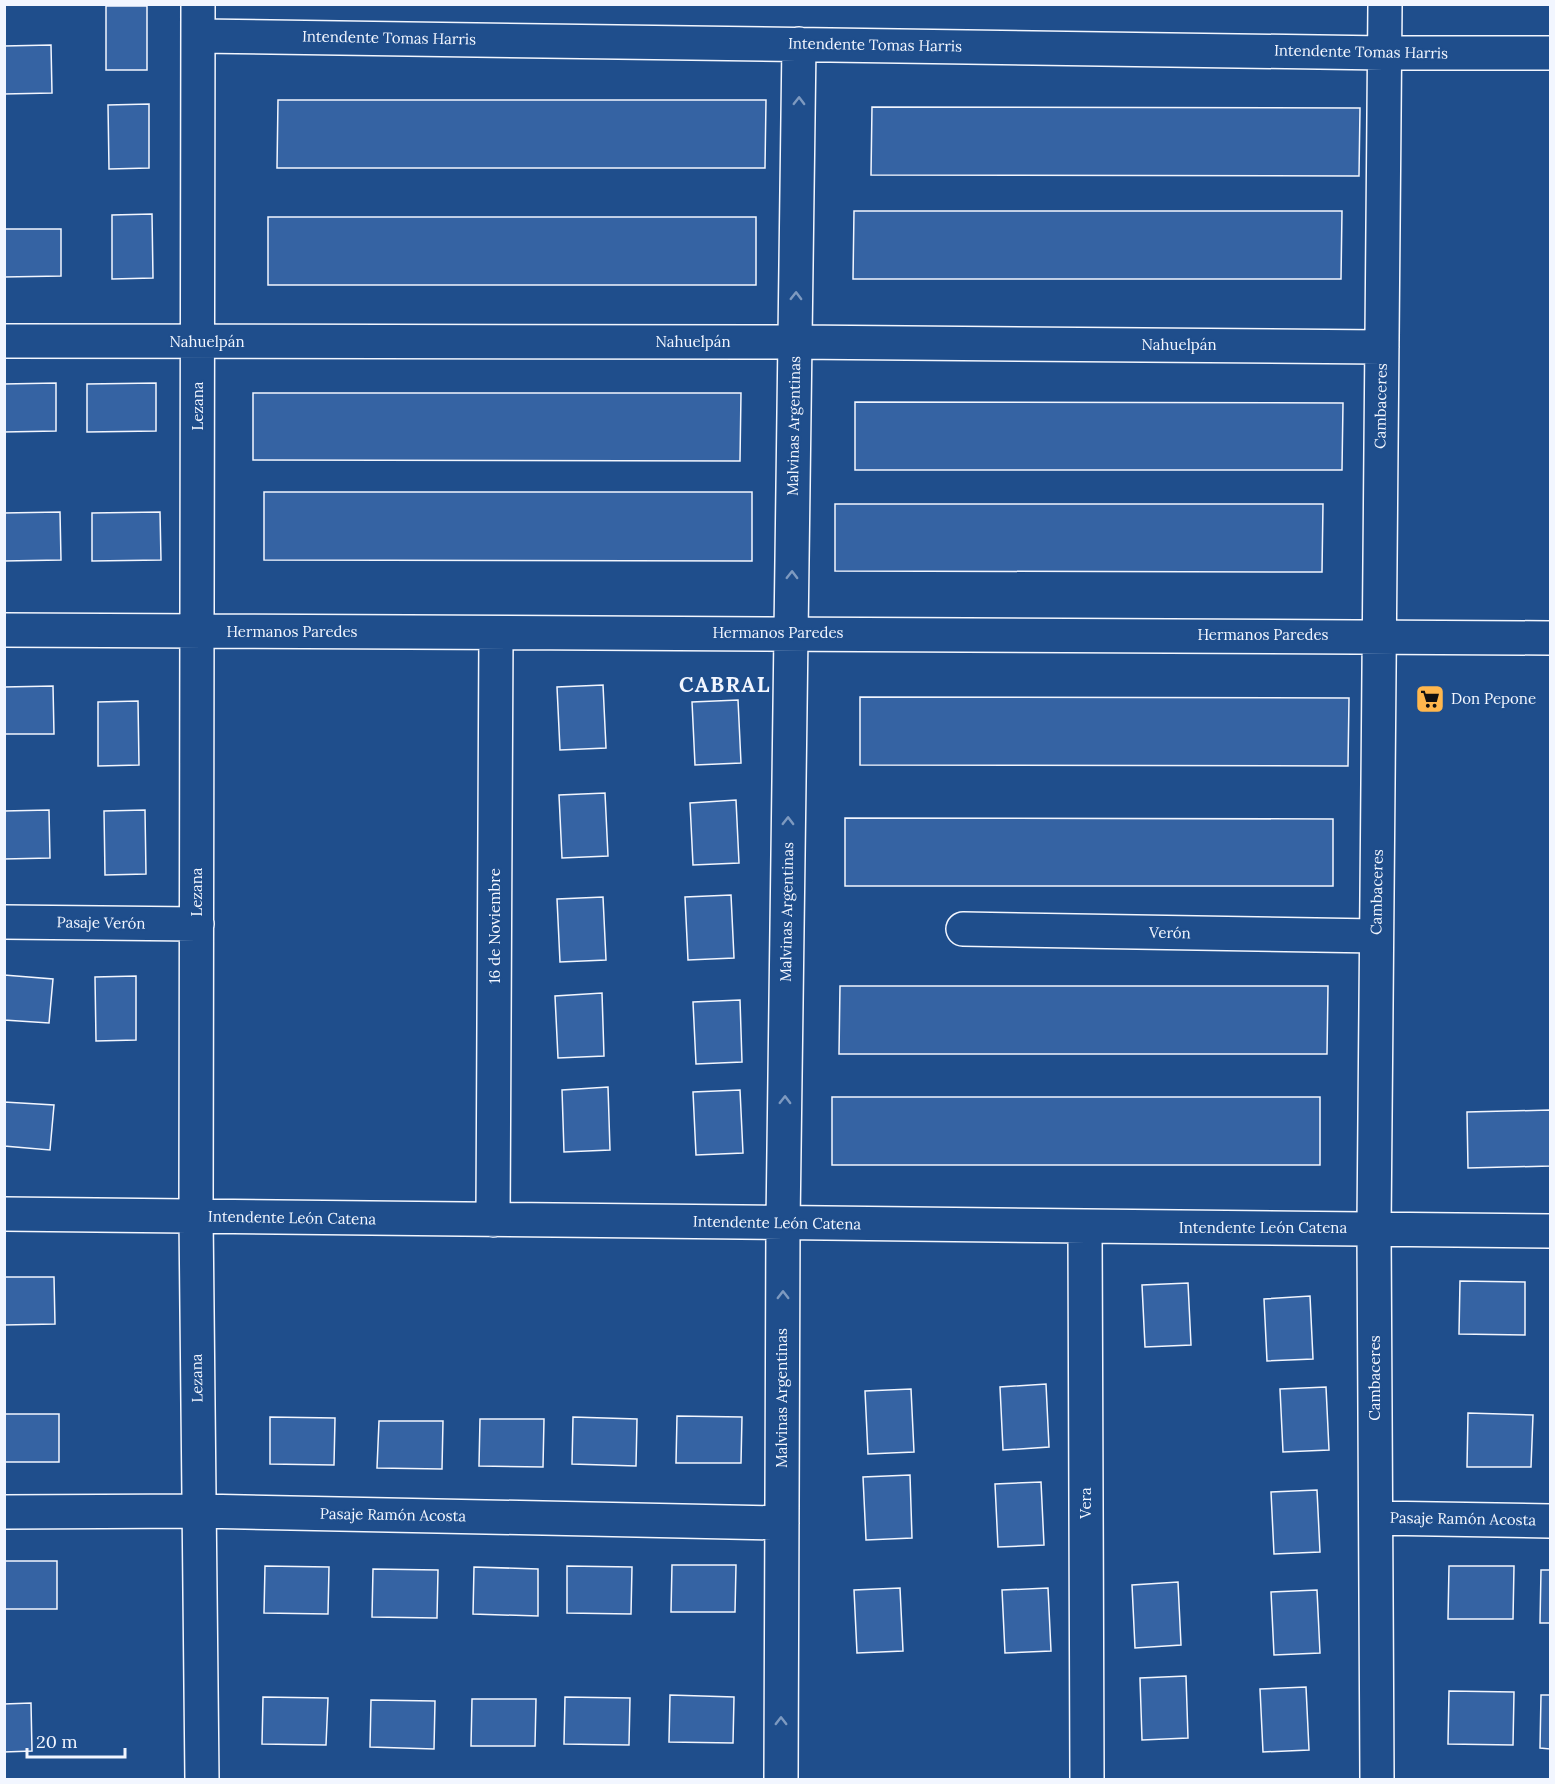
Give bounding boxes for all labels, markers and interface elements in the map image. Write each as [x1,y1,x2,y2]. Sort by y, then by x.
street label: Intendente Tomas Harris [302,26,476,49]
street label: Intendente Tomas Harris [788,33,962,56]
street label: Intendente Tomas Harris [1274,40,1448,63]
one-way arrow [792,96,805,105]
one-way arrow [790,291,802,300]
street label: Nahuelpán [169,332,245,351]
street label: Nahuelpán [655,332,731,351]
street label: Nahuelpán [1141,335,1217,354]
street label: Malvinas Argentinas [783,356,804,496]
street label: Cambaceres [1370,363,1391,449]
street label: Lezana [188,381,207,431]
one-way arrow [786,570,798,579]
street label: Hermanos Paredes [226,622,358,641]
street label: Hermanos Paredes [712,623,844,642]
street label: Hermanos Paredes [1197,625,1329,644]
district label: CABRAL [679,671,771,698]
supermarket icon: Don Pepone [1414,683,1446,715]
place label: Don Pepone [1451,689,1536,708]
one-way arrow [782,817,795,826]
street label: Malvinas Argentinas [776,842,797,982]
street label: Cambaceres [1366,849,1387,935]
street label: Lezana [187,867,206,917]
street label: 16 de Noviembre [485,868,504,984]
street label: Pasaje Verón [56,912,146,933]
street label: Verón [1148,923,1191,942]
one-way arrow [778,1096,791,1105]
street label: Intendente León Catena [208,1207,377,1228]
street label: Intendente León Catena [693,1212,862,1233]
street label: Intendente León Catena [1179,1218,1347,1237]
one-way arrow [777,1291,789,1300]
street label: Malvinas Argentinas [772,1328,791,1468]
street label: Cambaceres [1365,1335,1384,1421]
street label: Lezana [187,1353,206,1403]
street label: Vera [1076,1487,1095,1520]
street label: Pasaje Ramón Acosta [320,1504,467,1525]
street label: Pasaje Ramón Acosta [1390,1508,1537,1529]
one-way arrow [775,1717,787,1726]
scale bar [27,1721,124,1759]
text: 20 m [36,1730,78,1753]

